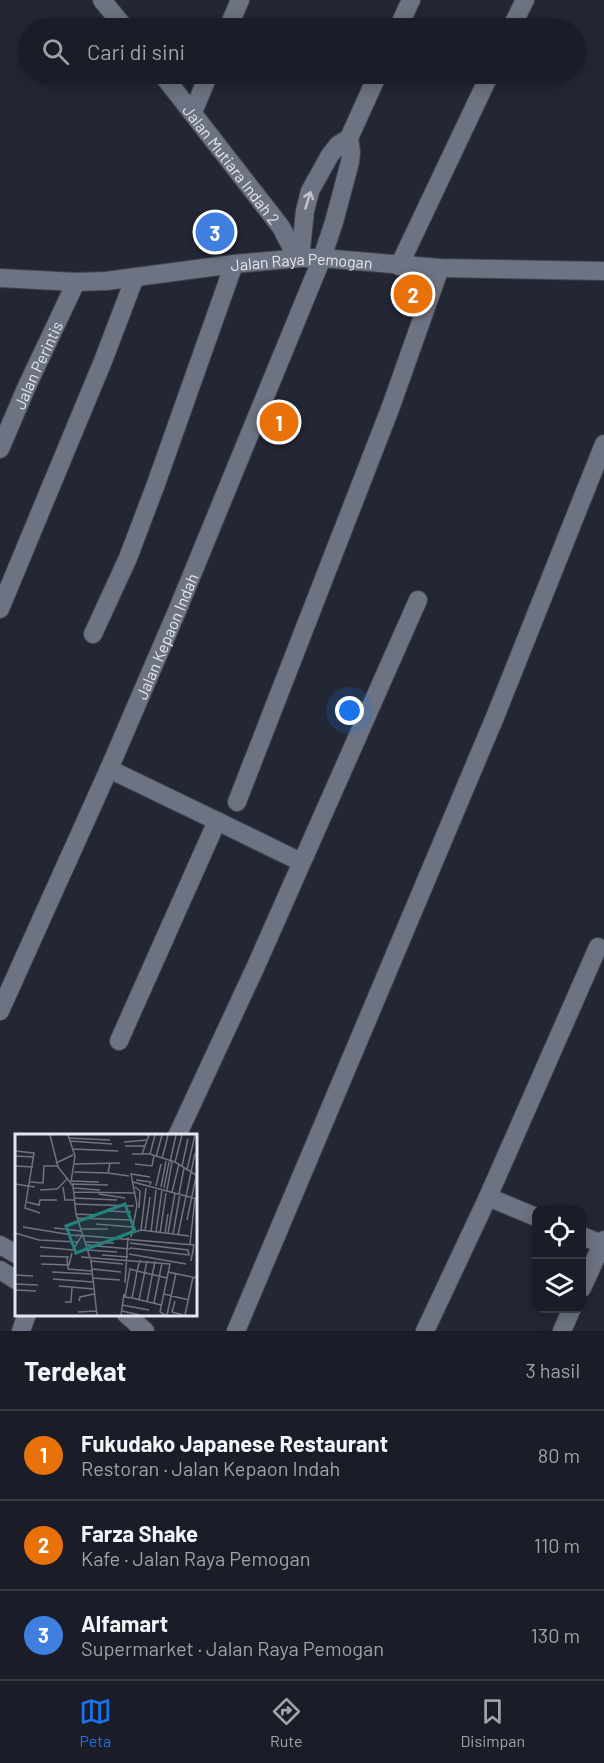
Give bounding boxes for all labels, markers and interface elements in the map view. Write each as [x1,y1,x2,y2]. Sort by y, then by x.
search box [18,18,586,84]
icon: search [39,35,72,68]
text: Cari di sini [87,38,185,64]
street label: Jalan Mutiara Indah 2 [180,100,284,228]
one-way arrow [303,191,314,210]
pin: 3 [196,210,234,254]
street label: Jalan Raya Pemogan [230,249,373,274]
pin: 2 [394,272,432,316]
street label: Jalan Perintis [9,318,66,412]
pin: 1 [260,400,298,444]
street label: Jalan Kepaon Indah [131,570,201,702]
your location [335,696,364,725]
inset map [15,1134,196,1316]
map controls [532,1205,586,1313]
button: locate [532,1205,586,1259]
button: layers [532,1259,586,1313]
text: Terdekat [24,1355,126,1386]
text: 3 hasil [525,1358,580,1382]
text: Fukudako Japanese Restaurant [81,1430,388,1456]
text: 1 [40,1443,47,1467]
text: 80 m [538,1443,580,1467]
text: Restoran · Jalan Kepaon Indah [81,1456,340,1480]
text: Farza Shake [81,1520,198,1546]
text: 2 [38,1533,49,1557]
text: 110 m [534,1533,580,1557]
text: Kafe · Jalan Raya Pemogan [81,1546,310,1570]
text: Alfamart [81,1610,168,1636]
text: 3 [38,1623,49,1647]
text: 130 m [531,1623,580,1647]
text: Supermarket · Jalan Raya Pemogan [81,1636,384,1660]
tab: Peta [79,1695,112,1750]
tab: Rute [270,1695,303,1750]
tab: Disimpan [460,1695,525,1750]

